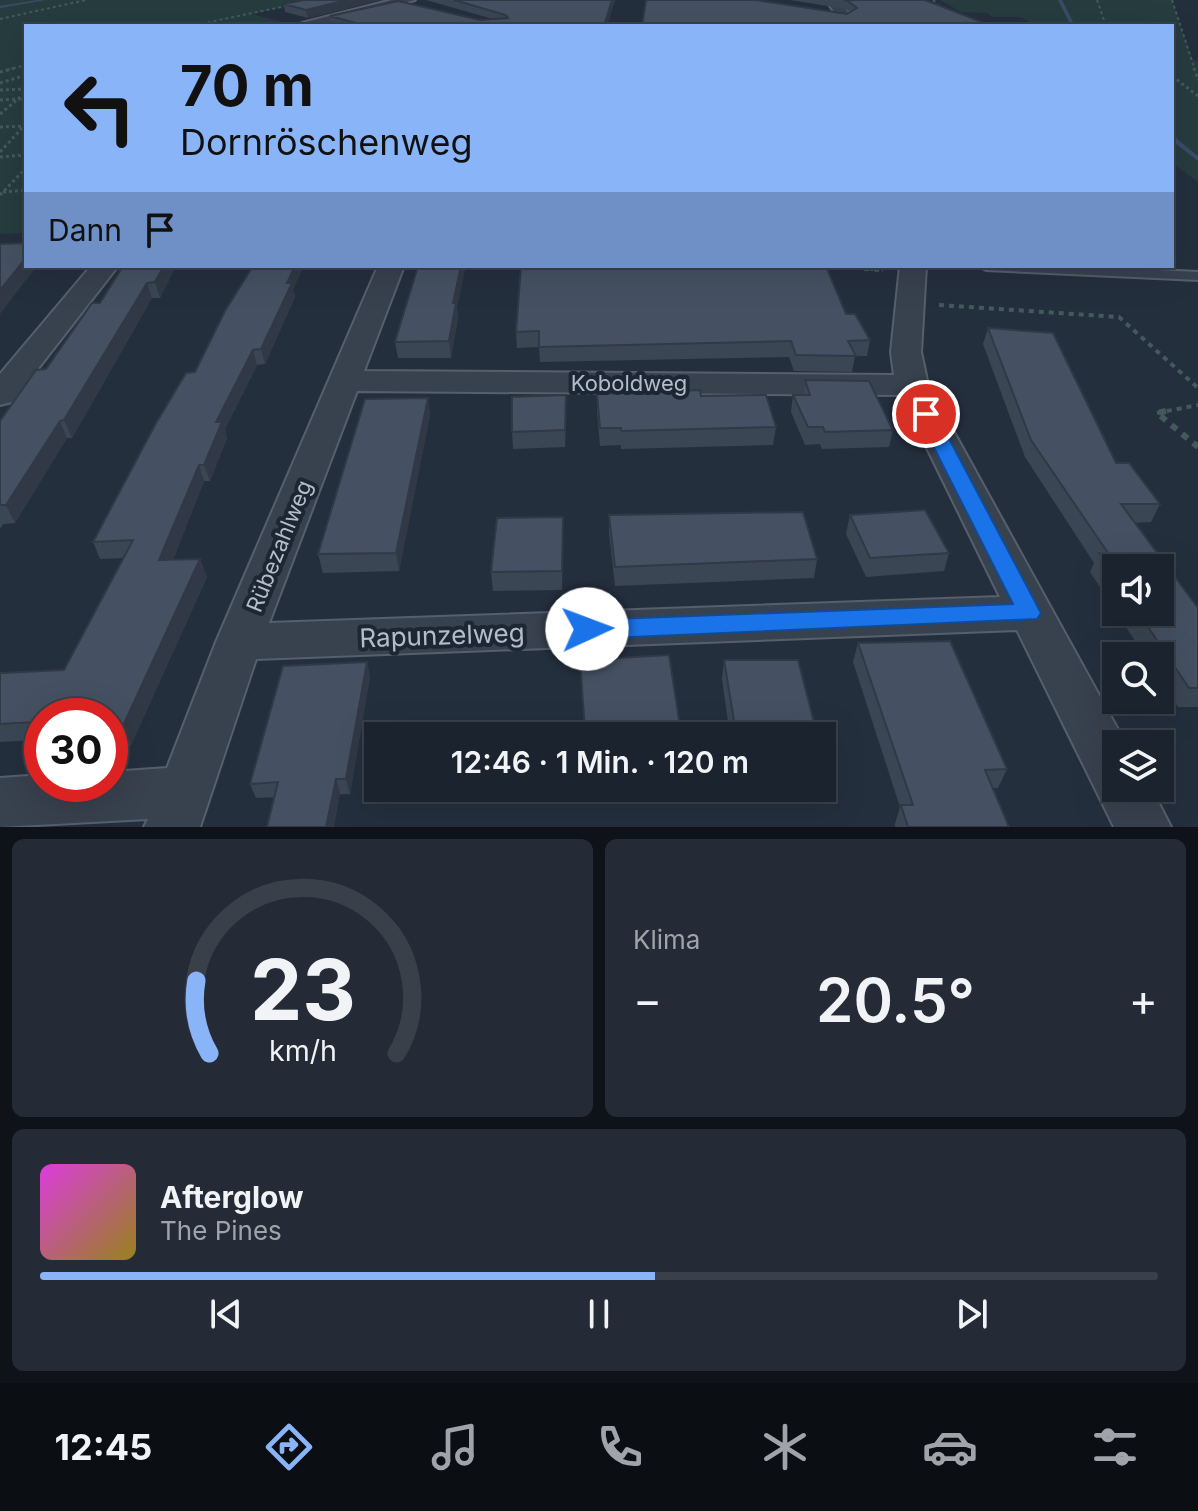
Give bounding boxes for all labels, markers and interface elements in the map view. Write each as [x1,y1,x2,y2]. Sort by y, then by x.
text: 70 m [180,52,314,120]
icon: left [48,56,152,160]
text: Dornröschenweg [180,120,472,164]
icon: arrive [138,208,182,252]
text: Dann [48,212,122,248]
street label: Koboldweg [571,370,687,396]
pin [892,380,960,448]
icon: arrive [904,392,948,436]
street label: Rübezahlweg [241,476,317,616]
map controls [1102,554,1174,802]
button: sound [1102,554,1174,626]
position arrow [545,587,629,671]
street label: Rapunzelweg [359,617,525,653]
button: search [1102,642,1174,714]
speed limit sign: 30 [24,698,128,802]
button: layers [1102,730,1174,802]
text: 12:46 · 1 Min. · 120 m [451,744,749,780]
text: Klima [633,924,700,955]
text: 23 [249,939,356,1040]
text: 20.5° [816,964,975,1036]
text: − [633,973,662,1027]
text: + [1129,973,1158,1027]
text: km/h [269,1033,336,1068]
text: Afterglow [160,1179,304,1215]
text: The Pines [160,1215,282,1246]
icon: previous [204,1292,248,1336]
icon: pause [577,1292,621,1336]
icon: next [950,1292,994,1336]
icon: directions [261,1419,317,1475]
icon: music [427,1419,483,1475]
icon: phone [592,1419,648,1475]
icon: climate [757,1419,813,1475]
icon: car [922,1419,978,1475]
icon: filters [1087,1419,1143,1475]
text: 12:45 [55,1425,152,1469]

